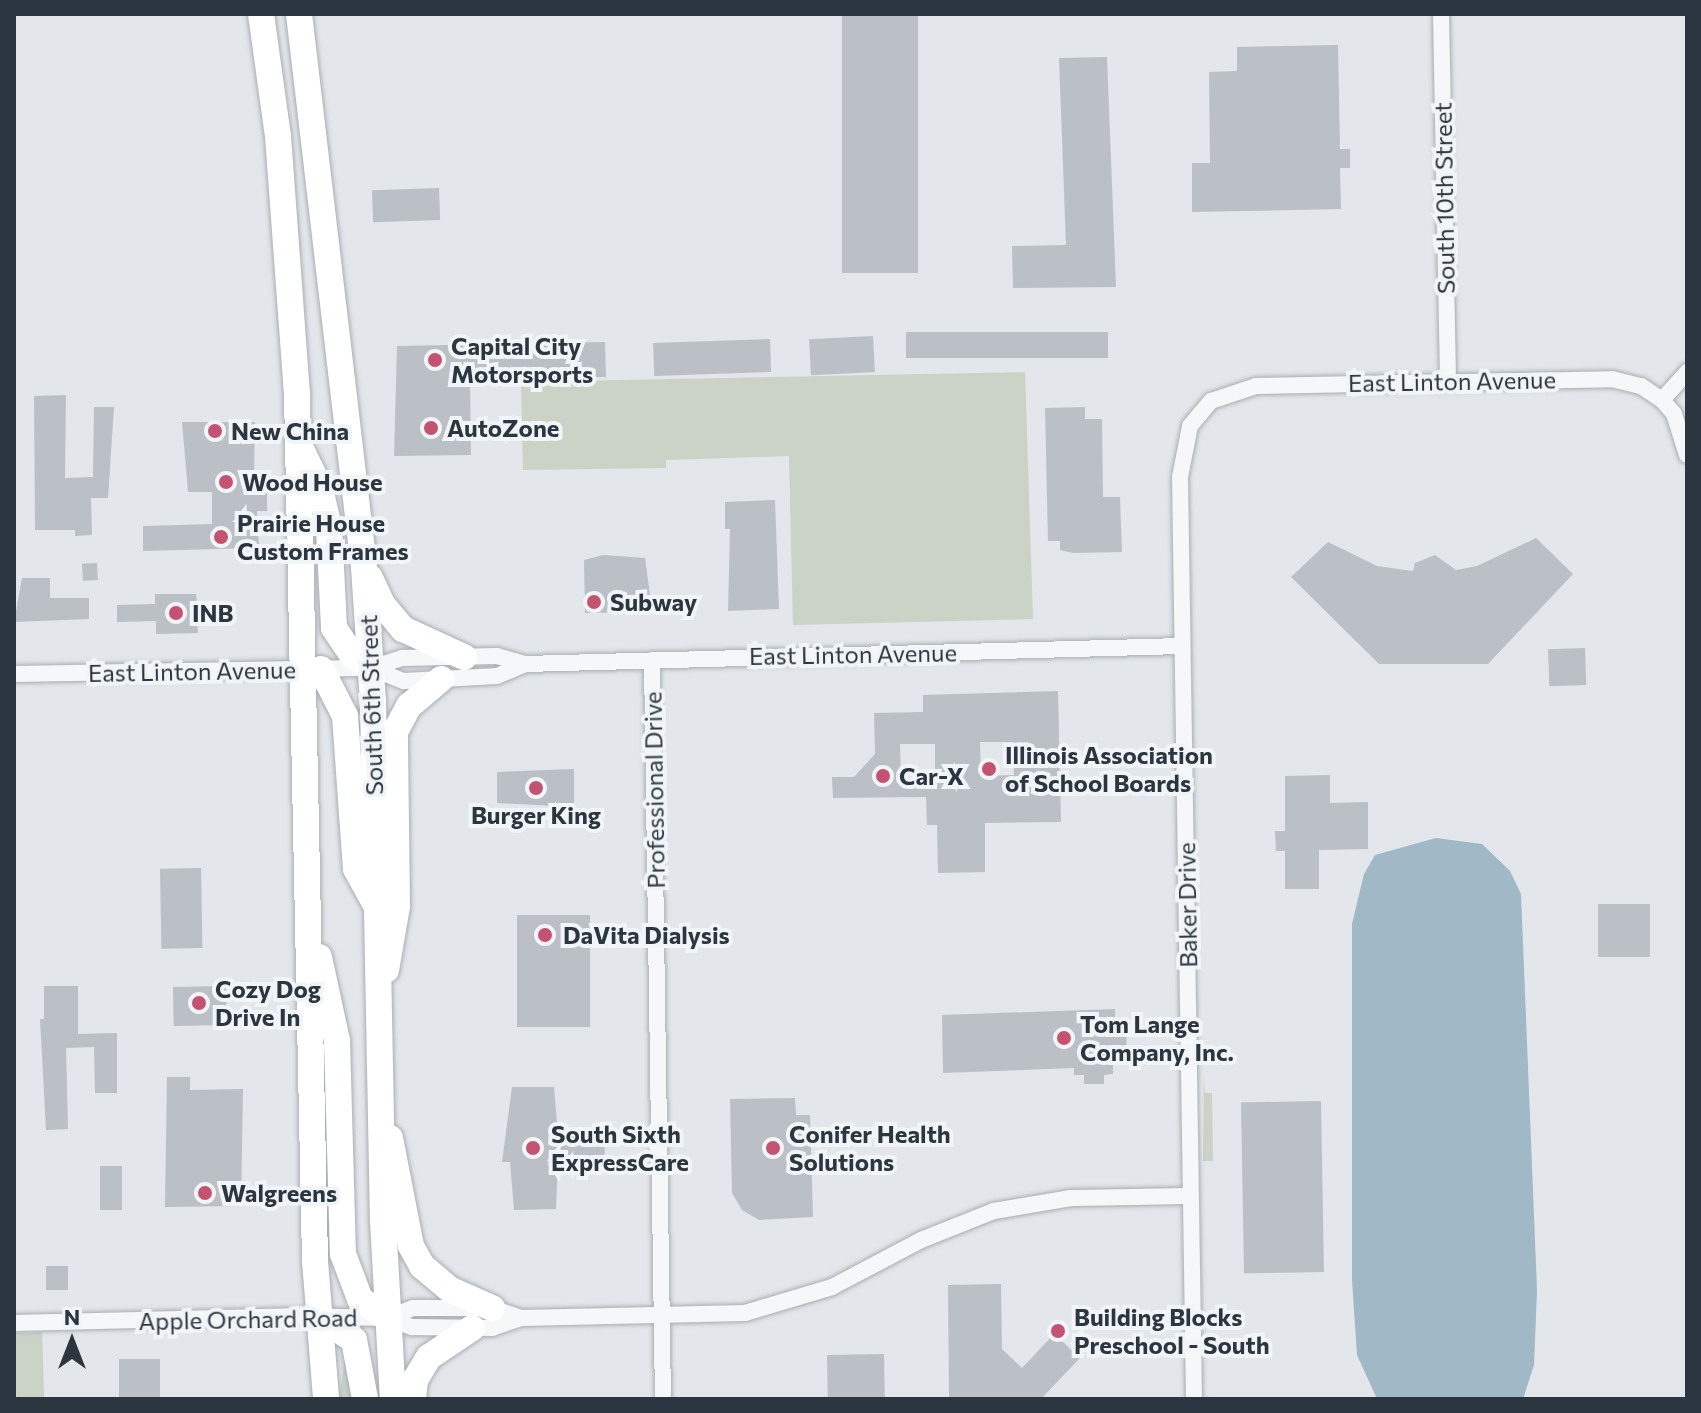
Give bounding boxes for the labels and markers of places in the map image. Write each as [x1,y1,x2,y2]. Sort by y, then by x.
place label: Capital City Motorsports [451,332,593,388]
marker: Capital City Motorsports [426,351,444,369]
place label: AutoZone [447,414,559,442]
place label: New China [231,417,349,445]
marker: AutoZone [422,419,440,437]
marker: New China [206,422,224,440]
place label: Wood House [242,468,383,496]
marker: Wood House [217,473,235,491]
place label: Prairie House Custom Frames [237,509,409,565]
marker: Prairie House Custom Frames [212,528,230,546]
place label: Subway [610,588,697,616]
marker: Subway [585,593,603,611]
place label: INB [192,599,233,627]
marker: INB [167,604,185,622]
place label: Illinois Association of School Boards [1005,741,1213,797]
marker: Illinois Association of School Boards [980,760,998,778]
place label: Car-X [899,762,964,790]
marker: Car-X [874,767,892,785]
marker: Burger King [527,779,545,797]
place label: Burger King [471,801,601,829]
place label: DaVita Dialysis [563,921,730,949]
marker: DaVita Dialysis [534,924,556,946]
place label: Cozy Dog Drive In [215,975,321,1031]
marker: Cozy Dog Drive In [190,994,208,1012]
place label: Tom Lange Company, Inc. [1080,1010,1234,1066]
marker: Tom Lange Company, Inc. [1055,1029,1073,1047]
place label: South Sixth ExpressCare [551,1120,689,1176]
place label: Conifer Health Solutions [789,1120,951,1176]
marker: South Sixth ExpressCare [522,1137,544,1159]
marker: Conifer Health Solutions [764,1139,782,1157]
place label: Walgreens [221,1179,337,1207]
marker: Walgreens [196,1184,214,1202]
place label: Building Blocks Preschool - South [1074,1303,1270,1359]
marker: Building Blocks Preschool - South [1049,1322,1067,1340]

